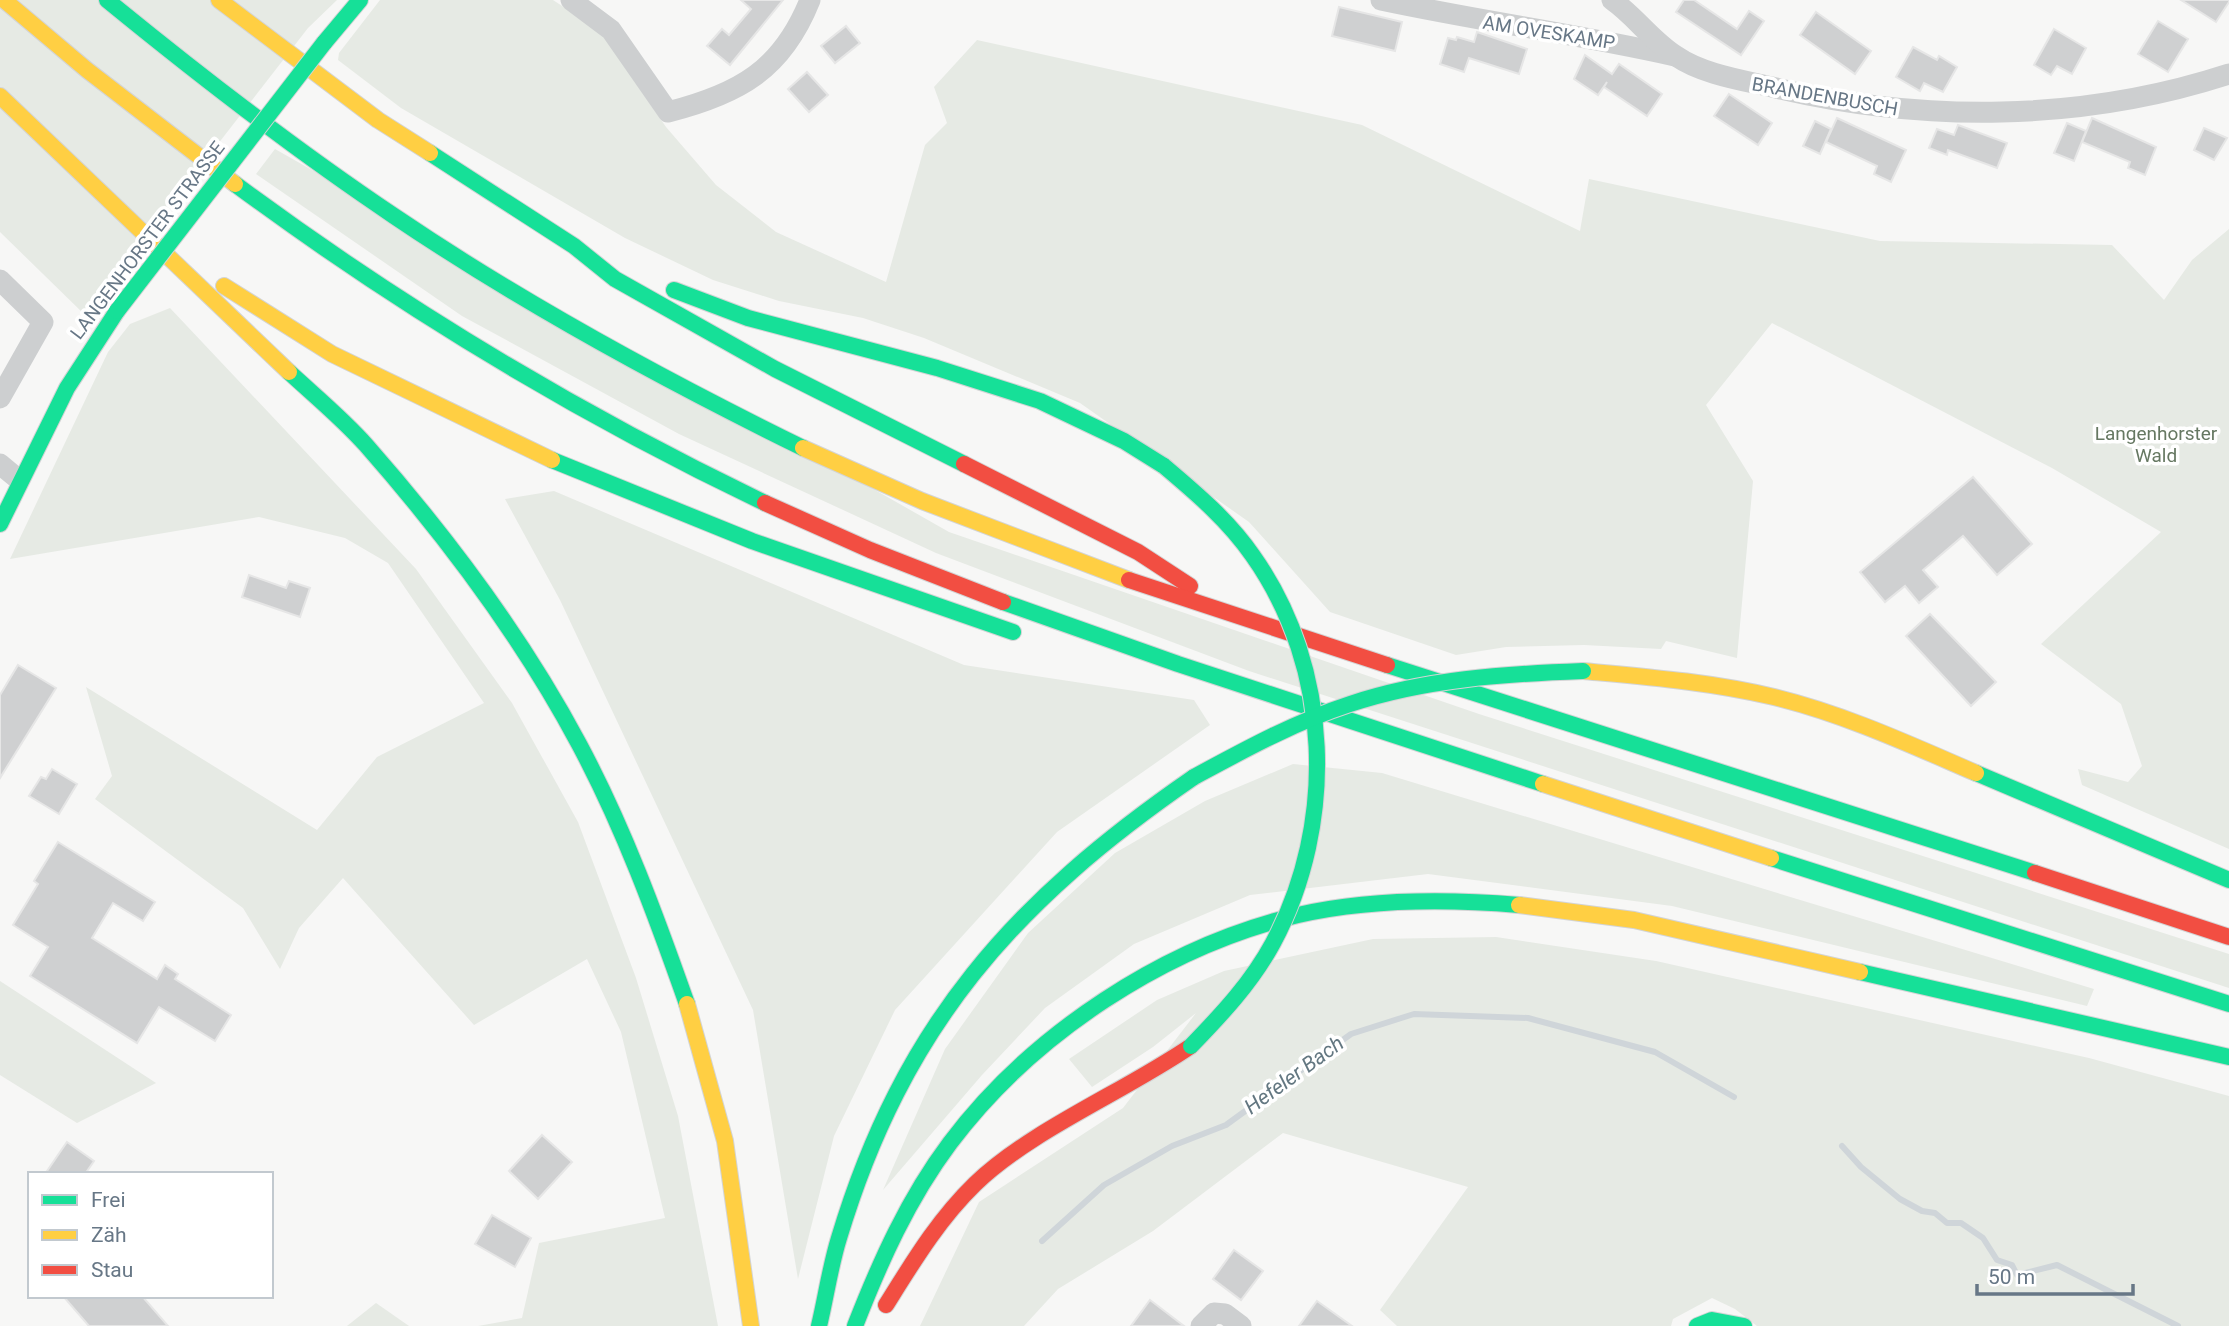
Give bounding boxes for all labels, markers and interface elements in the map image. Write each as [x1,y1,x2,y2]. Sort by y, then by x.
street label: AM OVESKAMP [1481,11,1617,54]
street label: BRANDENBUSCH [1750,72,1900,121]
street label: LANGENHORSTER STRASSE [65,137,229,344]
park label: Langenhorster Wald [2095,422,2218,467]
water label: Hefeler Bach [1240,1031,1348,1119]
legend [28,1172,273,1298]
text: Frei [91,1188,126,1212]
text: Zäh [91,1223,127,1247]
scale bar [1977,1252,2133,1296]
text: Stau [91,1258,133,1282]
text: 50 m [1988,1265,2035,1289]

